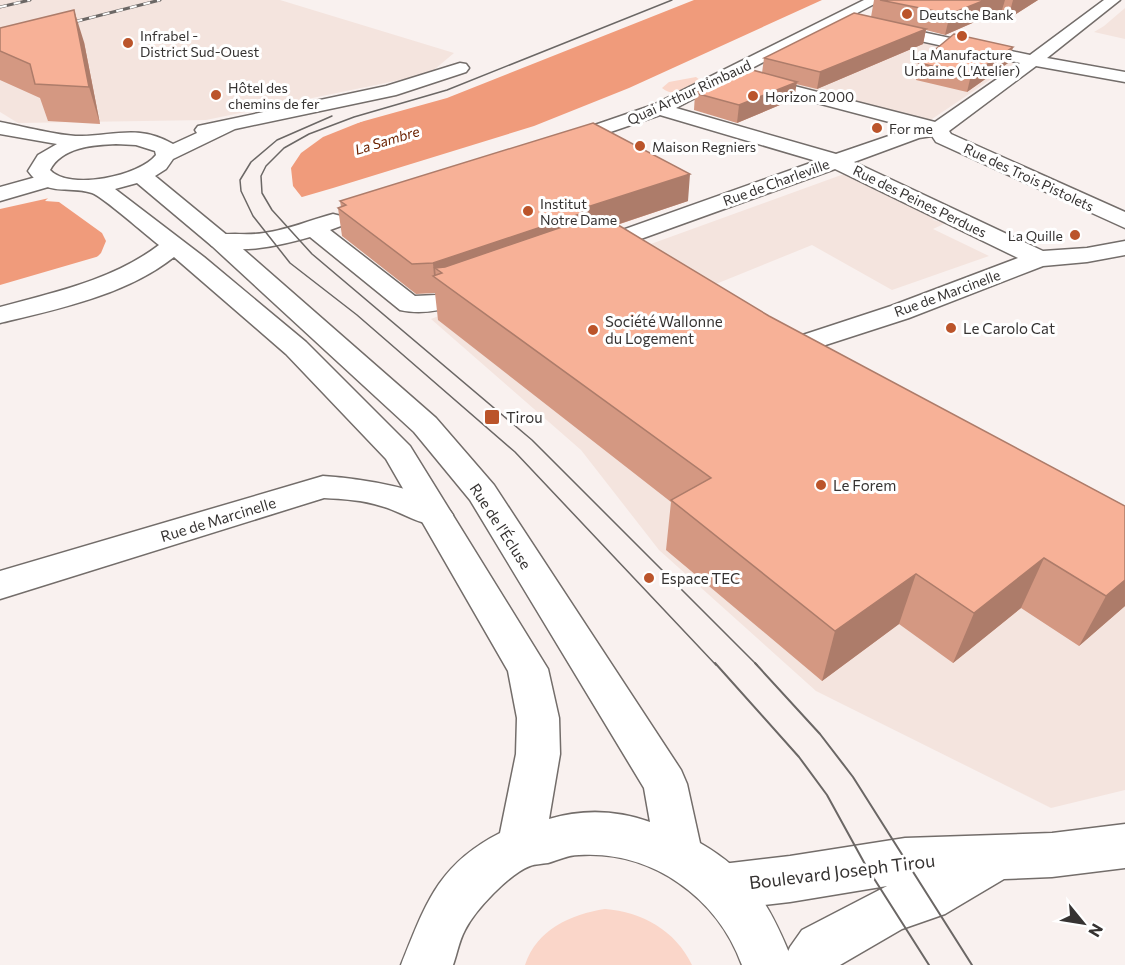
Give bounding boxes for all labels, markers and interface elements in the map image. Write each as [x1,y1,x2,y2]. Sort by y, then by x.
place label: Deutsche Bank [919,6,1014,23]
marker: Deutsche Bank [900,7,914,21]
place label: Infrabel - District Sud-Ouest [140,27,260,60]
marker: La Manufacture Urbaine (L'Atelier) [955,29,969,43]
marker: Infrabel - District Sud-Ouest [121,36,135,50]
place label: La Manufacture Urbaine (L'Atelier) [904,46,1020,79]
street label: Quai Arthur Rimbaud [624,56,754,128]
place label: Hôtel des chemins de fer [228,79,320,112]
marker: Hôtel des chemins de fer [209,88,223,102]
place label: Horizon 2000 [765,88,854,105]
marker: Horizon 2000 [746,89,760,103]
place label: For me [889,120,933,137]
marker: For me [870,121,884,135]
water label: La Sambre [353,122,422,158]
place label: Maison Regniers [652,138,756,155]
marker: Maison Regniers [633,139,647,153]
street label: Rue des Trois Pistolets [961,139,1097,215]
street label: Rue de Charleville [721,155,831,209]
street label: Rue des Peines Perdues [850,161,990,241]
place label: Institut Notre Dame [540,195,617,228]
marker: Institut Notre Dame [521,204,535,218]
place label: La Quille [1008,227,1063,244]
marker: La Quille [1068,228,1082,242]
street label: Rue de Marcinelle [892,266,1002,320]
place label: Société Wallonne du Logement [605,312,723,347]
place label: Le Carolo Cat [963,319,1055,337]
marker: Le Carolo Cat [944,321,958,335]
marker: Société Wallonne du Logement [586,323,600,337]
marker: Tirou [483,408,501,426]
place label: Tirou [506,408,543,426]
place label: Le Forem [833,476,896,494]
marker: Le Forem [814,478,828,492]
street label: Rue de l'Écluse [467,479,536,572]
street label: Rue de Marcinelle [158,493,278,545]
place label: Espace TEC [661,569,740,587]
marker: Espace TEC [642,571,656,585]
street label: Boulevard Joseph Tirou [748,849,936,893]
north arrow [1053,893,1113,953]
text: N [1085,921,1108,941]

